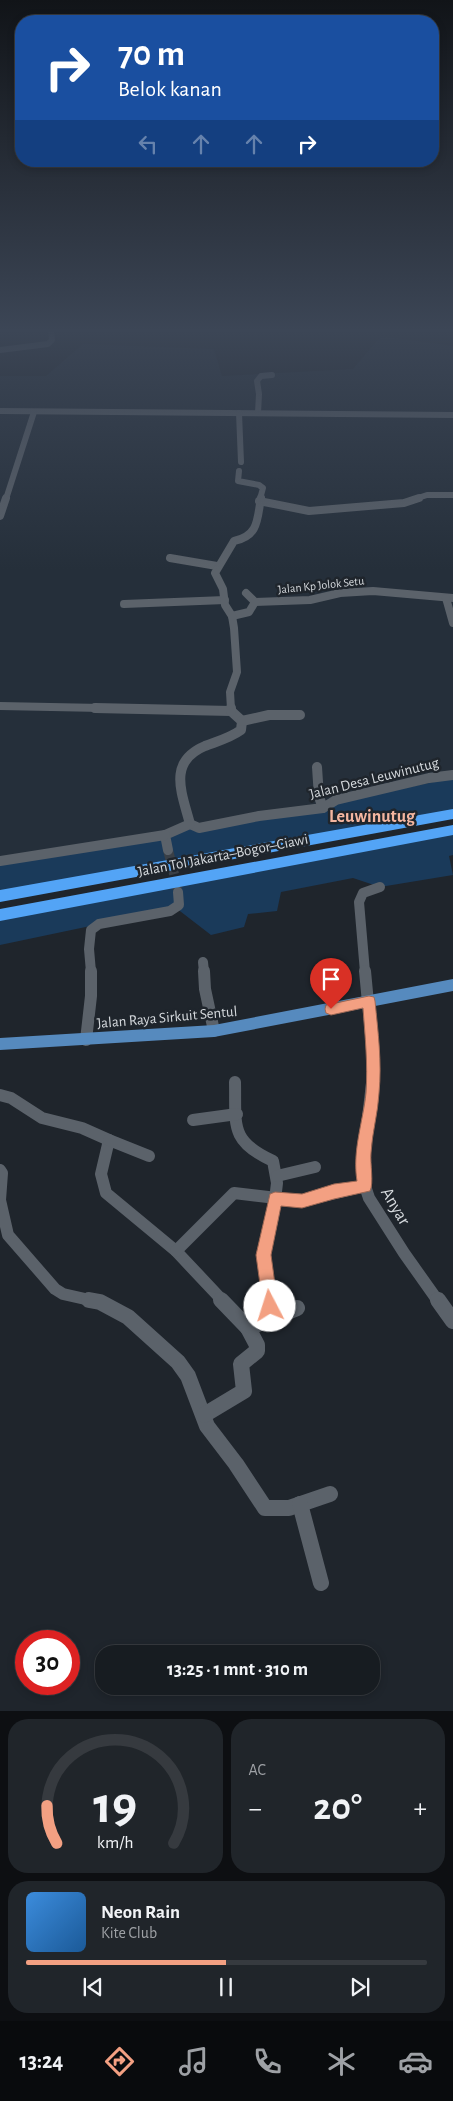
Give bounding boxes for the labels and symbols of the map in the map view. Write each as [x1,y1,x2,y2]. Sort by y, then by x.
street label: Jalan Kp Jolok Setu [277,575,365,595]
street label: Jalan Desa Leuwinutug [308,755,441,802]
district label: Leuwinutug [329,808,416,826]
street label: Jalan Tol Jakarta–Bogor–Ciawi [137,832,309,879]
pin [310,958,352,1009]
street label: Jalan Raya Sirkuit Sentul [96,1004,238,1031]
street label: Anyar [377,1185,413,1229]
position arrow [243,1279,295,1331]
speed limit sign: 30 [15,1630,80,1695]

